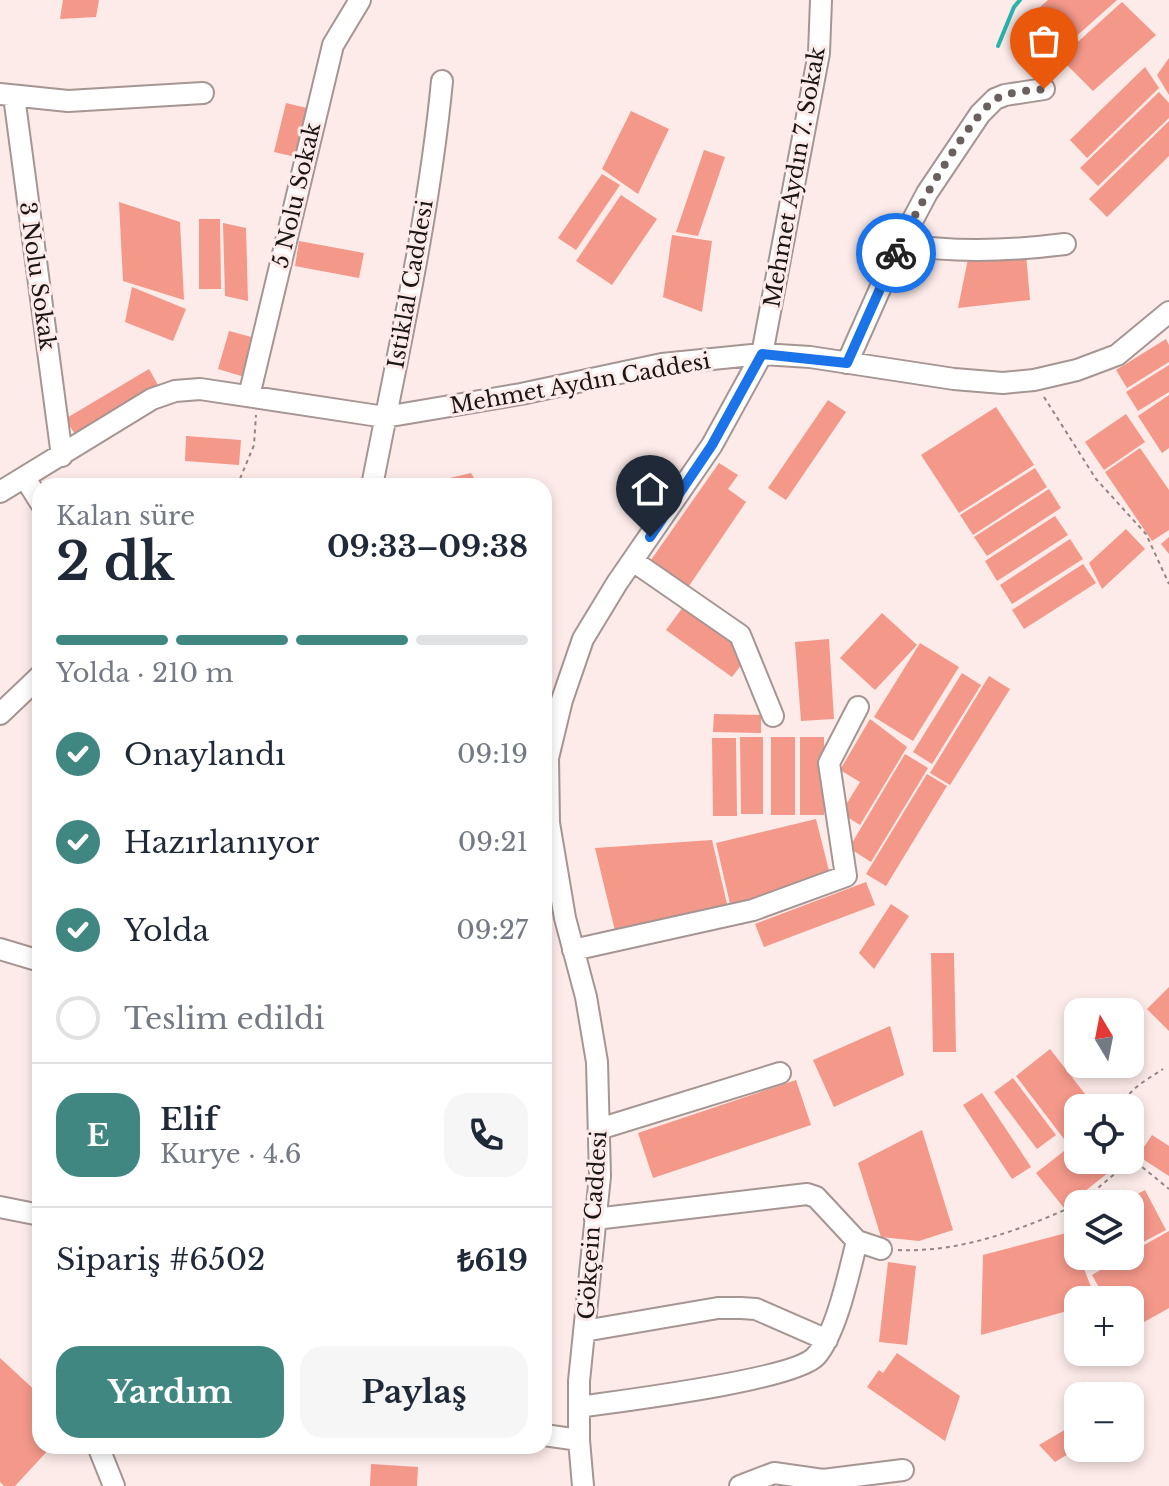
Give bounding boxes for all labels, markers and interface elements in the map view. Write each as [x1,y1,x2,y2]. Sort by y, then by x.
pin [1010,7,1078,89]
icon: bag [1022,19,1066,63]
street label: Mehmet Aydın 7. Sokak [758,44,831,309]
street label: 5 Nolu Sokak [267,119,326,270]
street label: Istiklal Caddesi [382,197,439,371]
street label: 3 Nolu Sokak [14,200,61,352]
courier [856,213,936,293]
icon: bike [874,231,918,275]
street label: Mehmet Aydın Caddesi [448,347,713,420]
pin [616,455,684,537]
icon: home [628,467,672,511]
text: Kalan süre [56,500,195,532]
text: 09:33–09:38 [327,528,528,565]
text: 2 dk [56,530,174,594]
text: Yolda · 210 m [56,657,233,689]
icon: check [56,732,100,776]
text: Onaylandı [124,736,285,773]
text: 09:19 [457,738,528,770]
icon: check [56,820,100,864]
text: Hazırlanıyor [124,824,319,861]
text: 09:21 [458,826,528,858]
icon: check [56,908,100,952]
text: Yolda [124,912,209,949]
text: 09:27 [456,914,528,946]
north arrow [1064,998,1144,1078]
map controls [1064,998,1144,1462]
text: Teslim edildi [124,1000,324,1037]
button: phone [444,1093,528,1177]
button: locate [1064,1094,1144,1174]
text: Elif [160,1101,218,1138]
text: E [87,1117,109,1154]
street label: Gökçein Caddesi [572,1129,613,1320]
text: Kurye · 4.6 [160,1138,302,1170]
button: layers [1064,1190,1144,1270]
text: Sipariş #6502 [56,1241,266,1278]
text: ₺619 [457,1242,528,1279]
button: + [1064,1286,1144,1366]
button: Yardım [56,1346,284,1438]
button: Paylaş [300,1346,528,1438]
button: − [1064,1382,1144,1462]

